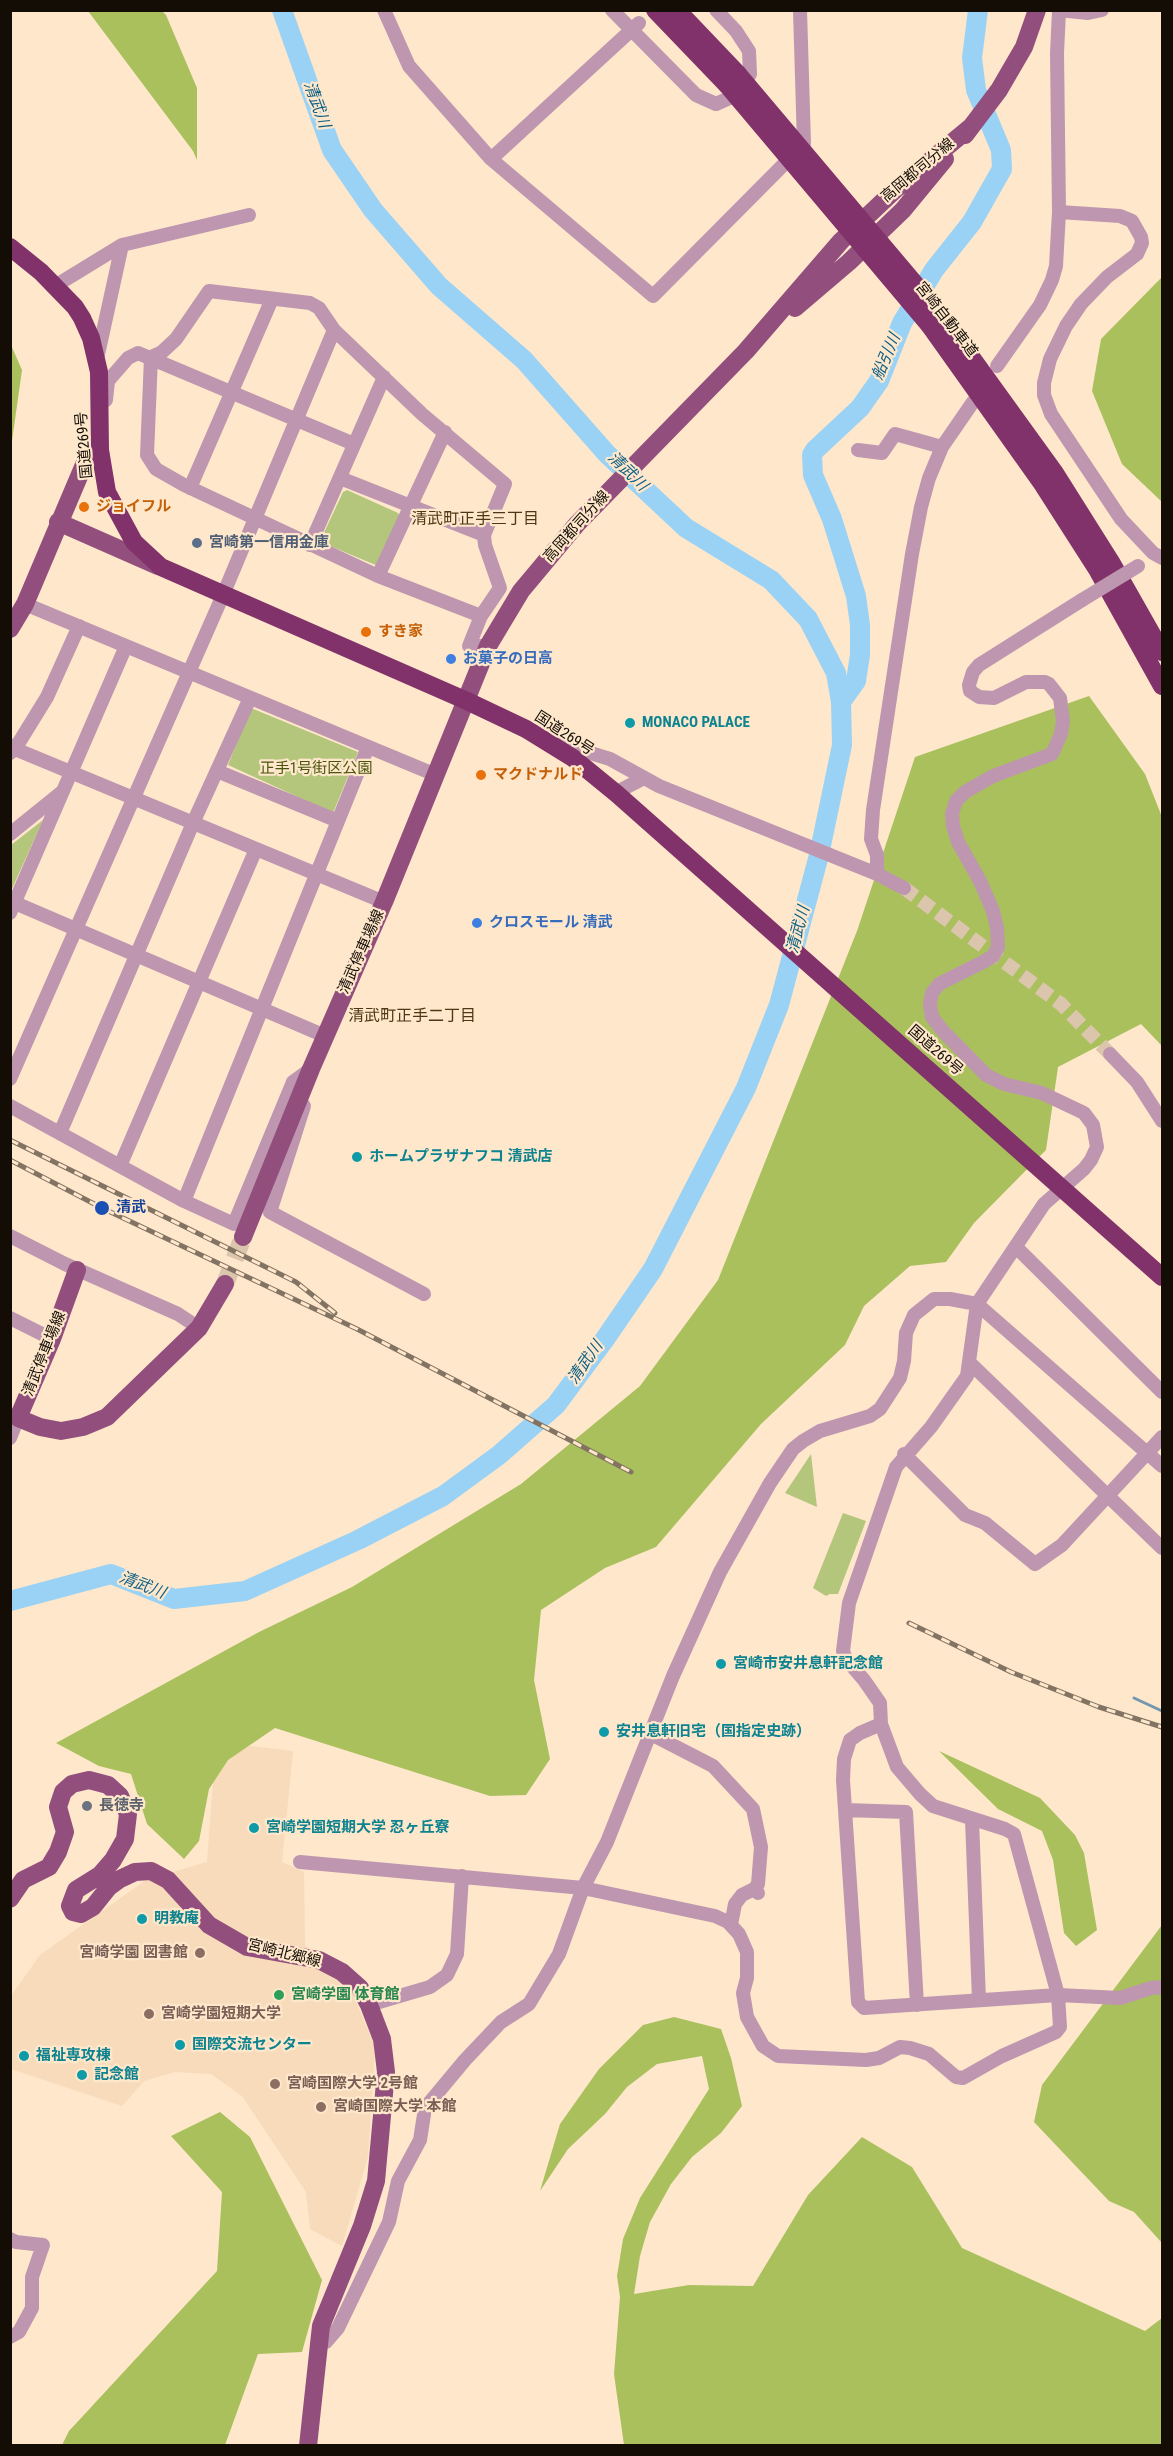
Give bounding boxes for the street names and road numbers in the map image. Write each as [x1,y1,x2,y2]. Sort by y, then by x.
street label: 高岡都司分線 [878,135,958,207]
street label: 宮崎自動車道 [911,279,981,361]
street label: 国道269号 [73,411,97,479]
street label: 高岡都司分線 [540,488,614,566]
street label: 国道269号 [531,708,597,760]
street label: 清武停車場線 [335,907,389,997]
street label: 国道269号 [904,1022,966,1080]
street label: 清武停車場線 [20,1309,70,1399]
street label: 宮崎北郷線 [245,1936,323,1972]

